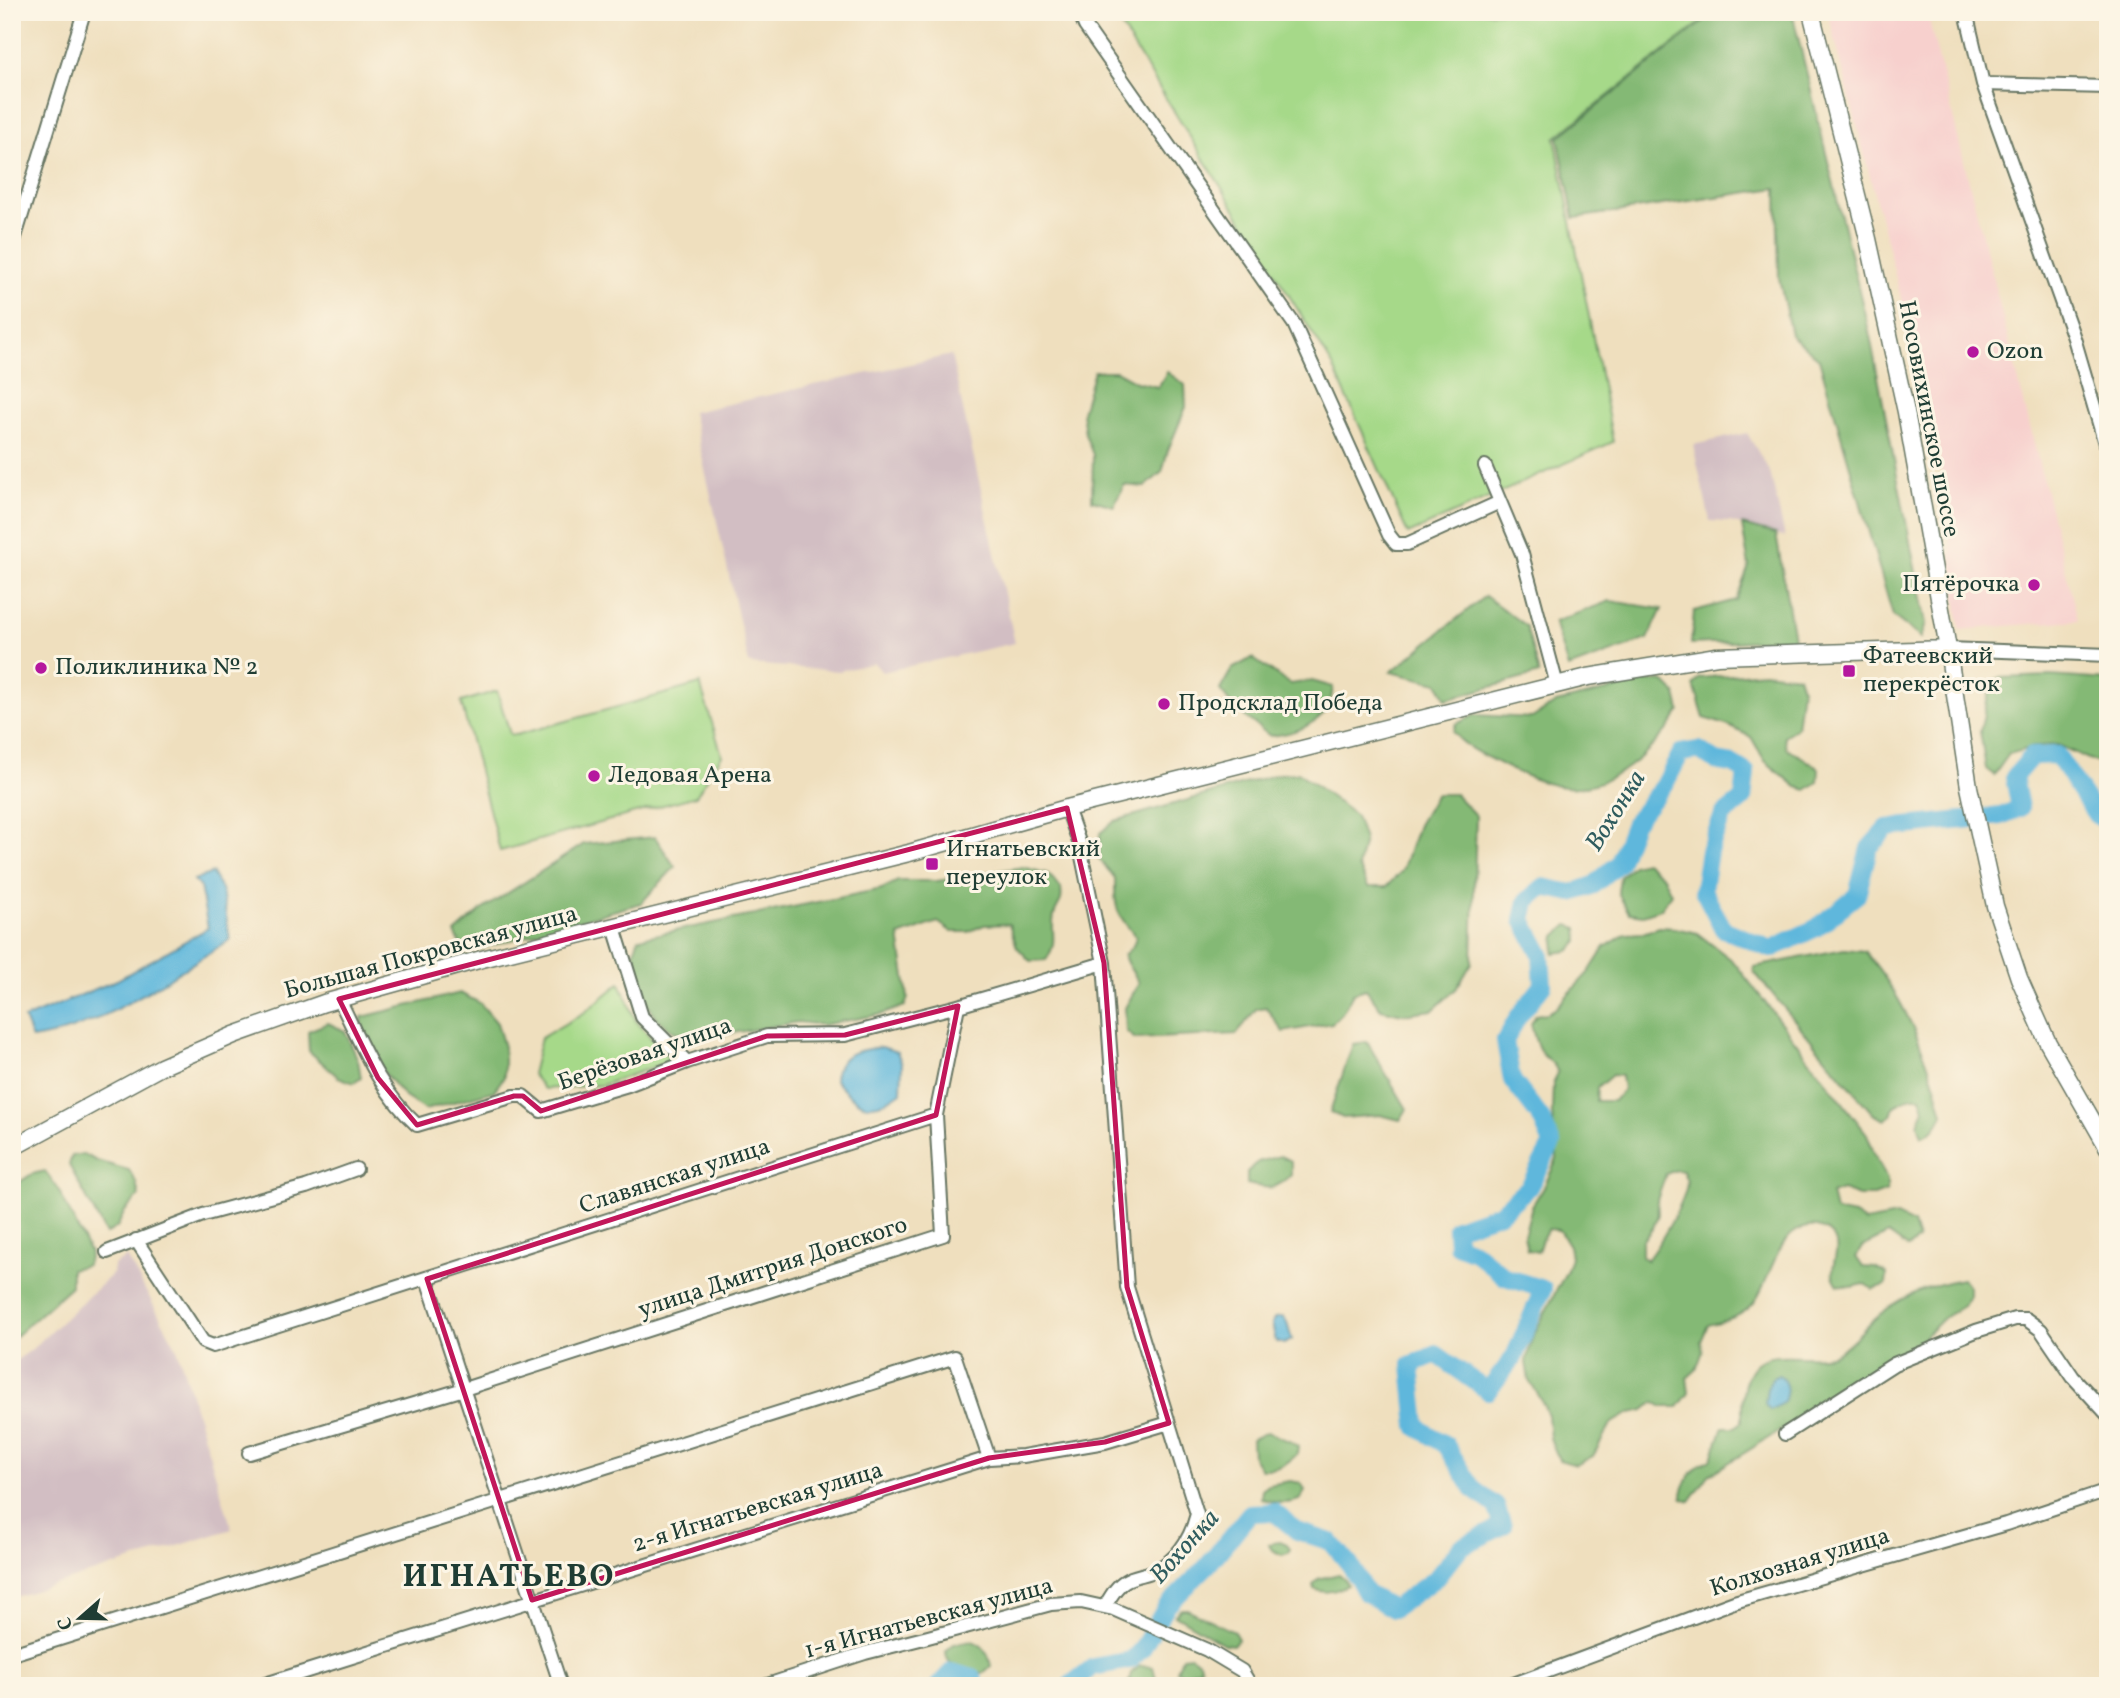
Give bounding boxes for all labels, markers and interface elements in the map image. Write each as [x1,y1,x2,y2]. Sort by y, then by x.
street label: Носовихинское шоссе [1888,298,1968,540]
place label: Ozon [1987,335,2044,369]
marker: Ozon [1965,344,1981,360]
place label: Пятёрочка [1902,568,2020,602]
marker: Пятёрочка [2026,577,2042,593]
place label: Фатеевский перекрёсток [1863,640,2000,702]
place label: Поликлиника № 2 [55,651,258,685]
marker: Поликлиника № 2 [33,660,49,676]
marker: Фатеевский перекрёсток [1841,663,1857,679]
place label: Продсклад Победа [1178,687,1383,721]
marker: Продсклад Победа [1156,696,1172,712]
place label: Ледовая Арена [608,759,772,793]
water label: Вохонка [1577,764,1655,858]
marker: Ледовая Арена [586,768,602,784]
place label: Игнатьевский переулок [946,833,1100,895]
marker: Игнатьевский переулок [924,856,940,872]
street label: Большая Покровская улица [281,897,581,1009]
street label: Берёзовая улица [553,1009,737,1101]
street label: Славянская улица [575,1130,775,1224]
street label: улица Дмитрия Донского [634,1208,912,1328]
street label: 2-я Игнатьевская улица [629,1454,887,1562]
water label: Вохонка [1142,1502,1228,1592]
street label: Колхозная улица [1706,1520,1894,1606]
district label: ИГНАТЬЕВО [403,1556,615,1600]
street label: 1-я Игнатьевская улица [801,1569,1057,1669]
north arrow [46,1582,116,1652]
text: С [52,1613,80,1633]

